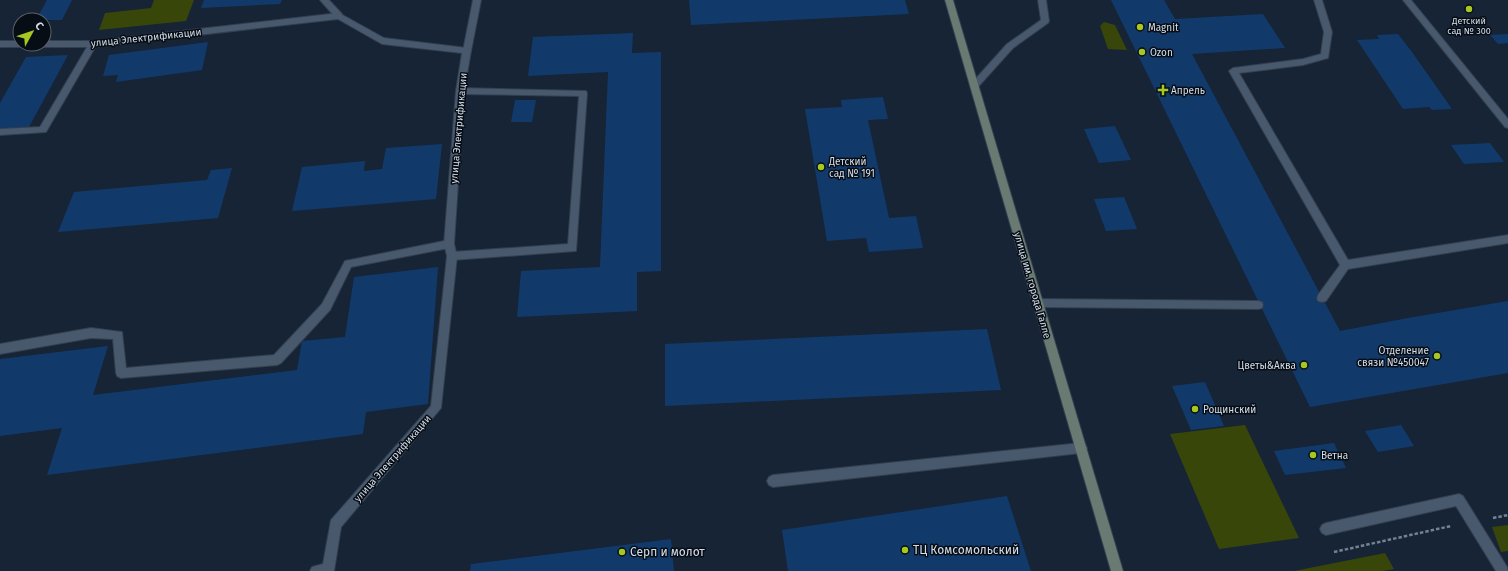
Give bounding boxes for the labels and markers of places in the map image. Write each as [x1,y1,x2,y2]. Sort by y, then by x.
marker: Детский сад № 300 [1464,4,1474,14]
place label: Детский сад № 300 [1447,16,1491,36]
marker: Magnit [1135,22,1145,32]
place label: Magnit [1148,22,1179,34]
marker: Ozon [1137,47,1147,57]
place label: Ozon [1150,47,1173,59]
marker: Апрель [1158,85,1168,95]
place label: Апрель [1171,85,1205,97]
place label: Детский сад № 191 [828,156,875,180]
marker: Детский сад № 191 [816,162,826,172]
place label: Отделение связи №450047 [1357,345,1430,369]
marker: Отделение связи №450047 [1432,351,1442,361]
place label: Цветы&Аква [1238,360,1296,372]
marker: Цветы&Аква [1299,360,1309,370]
marker: Рощинский [1190,404,1200,414]
place label: Рощинский [1203,404,1256,416]
marker: Ветна [1308,450,1318,460]
place label: Ветна [1321,450,1348,462]
place label: ТЦ Комсомольский [913,543,1019,557]
place label: Серп и молот [630,545,705,559]
marker: ТЦ Комсомольский [900,545,910,555]
marker: Серп и молот [617,547,627,557]

